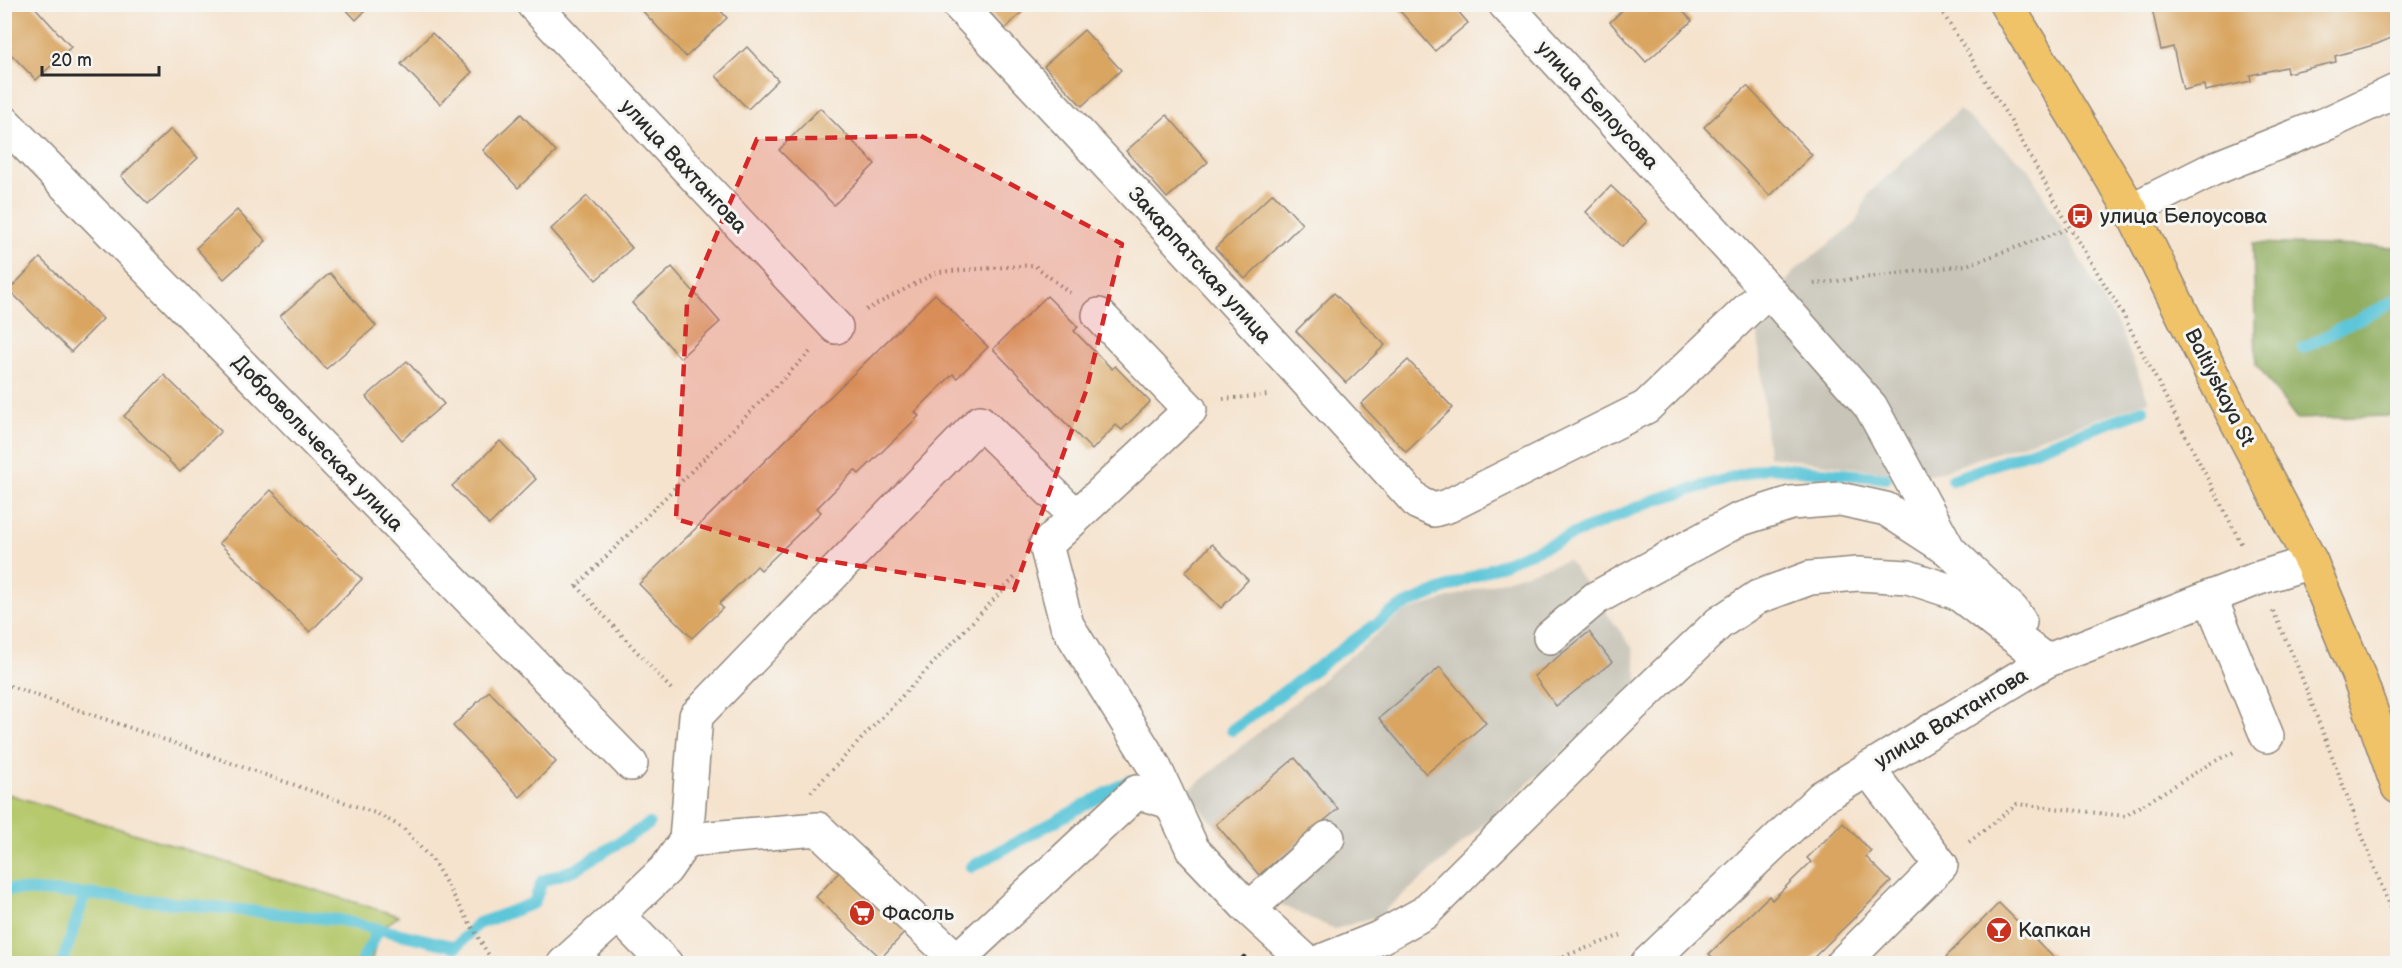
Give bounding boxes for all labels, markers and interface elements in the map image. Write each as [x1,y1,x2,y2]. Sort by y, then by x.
street label: улица Белоусова [1531,36,1664,175]
scale bar [42,39,159,77]
text: 20 m [51,50,92,71]
street label: улица Вахтангова [615,94,753,239]
street label: Закарпатская улица [1123,182,1277,349]
bus stop icon: улица Белоусова [2065,201,2095,231]
place label: улица Белоусова [2100,204,2268,229]
street label: Baltiyskaya St [2179,324,2260,451]
street label: Добровольческая улица [227,350,409,537]
street label: улица Вахтангова [1870,662,2033,774]
supermarket icon: Фасоль [847,898,877,928]
place label: Фасоль [882,901,955,926]
bar icon: Капкан [1984,915,2014,945]
place label: Капкан [2018,918,2091,943]

